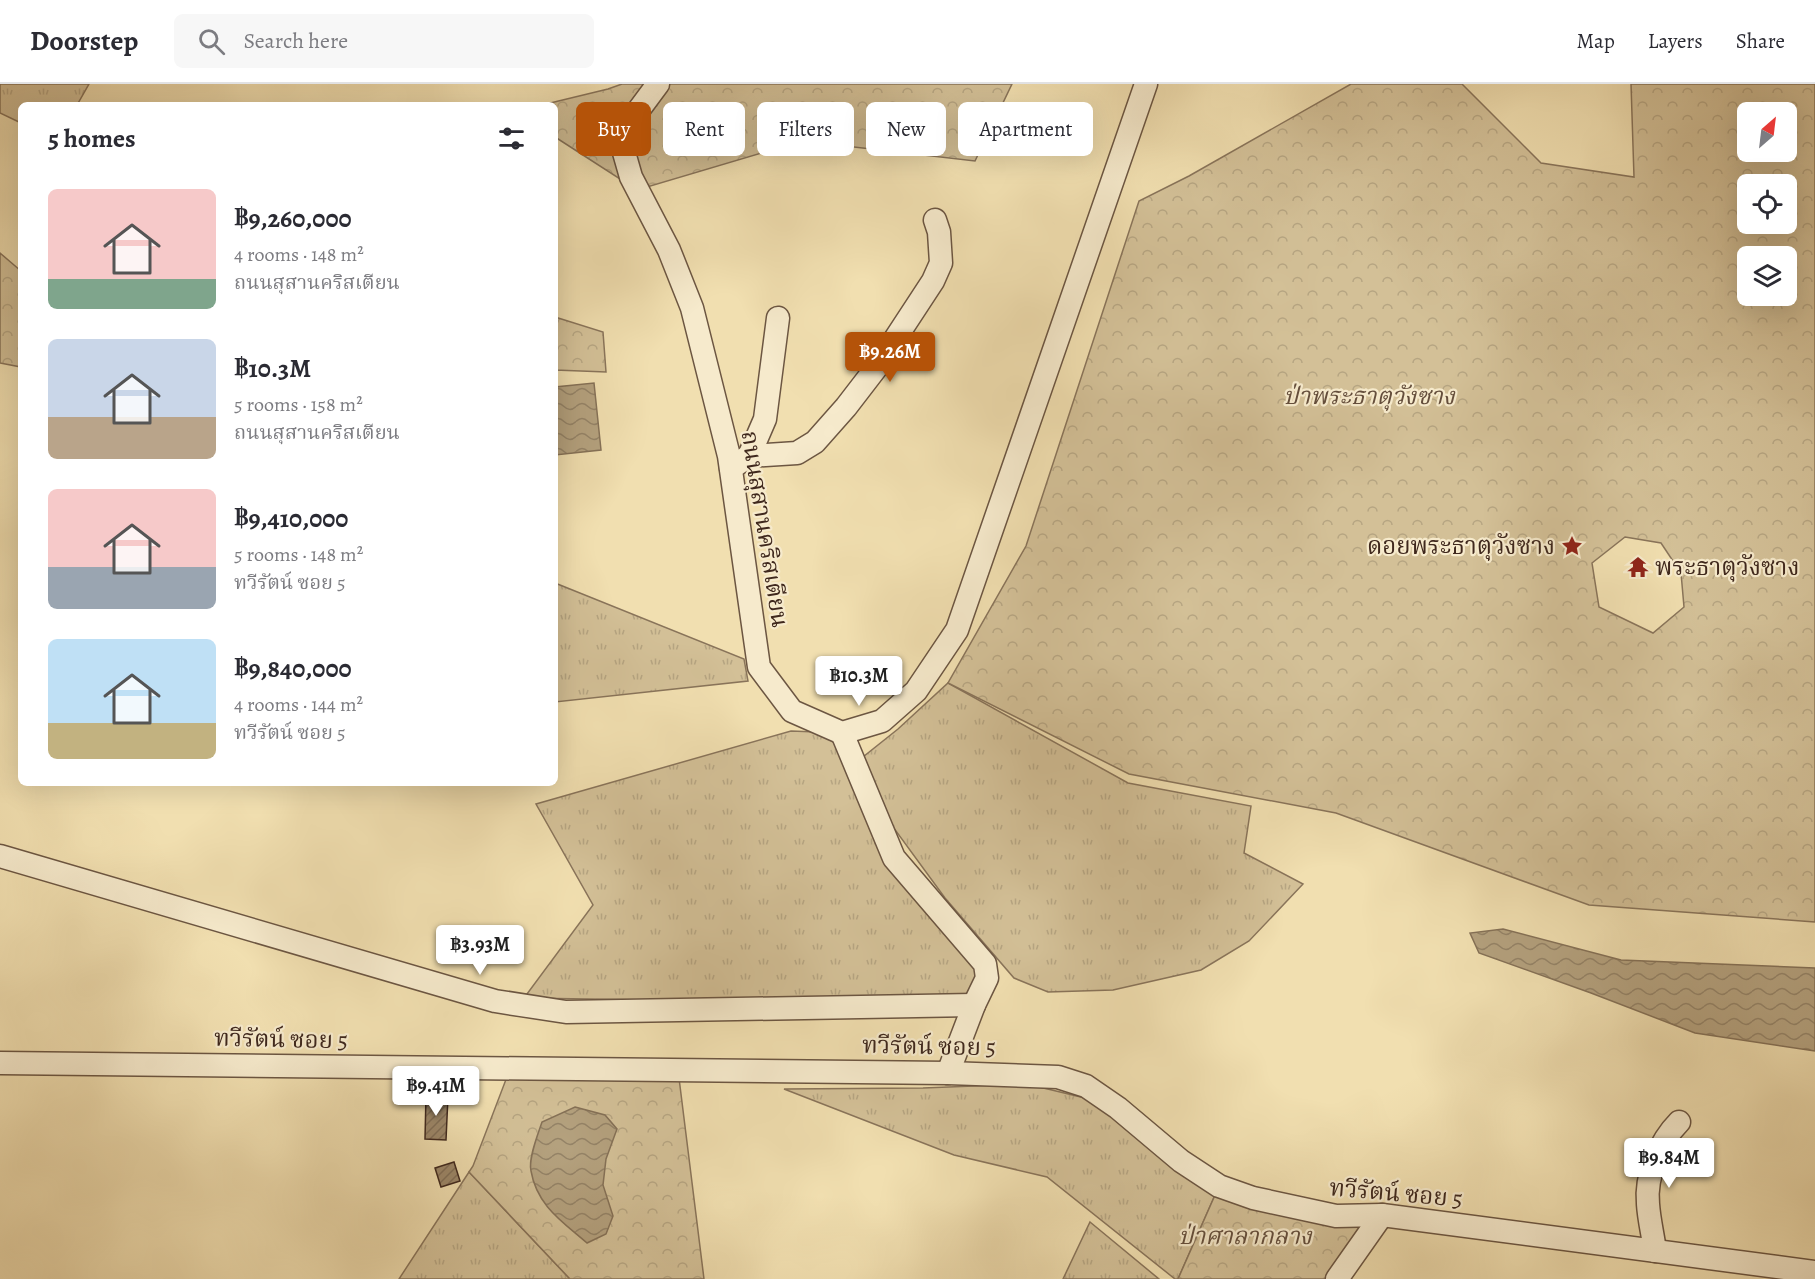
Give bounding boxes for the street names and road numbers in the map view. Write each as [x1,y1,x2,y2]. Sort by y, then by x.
street label: ถนนสุสานคริสเตียน [734,428,796,630]
street label: ทวีรัตน์ ซอย 5 [214,1022,348,1056]
street label: ทวีรัตน์ ซอย 5 [862,1029,996,1063]
street label: ทวีรัตน์ ซอย 5 [1328,1171,1464,1215]

